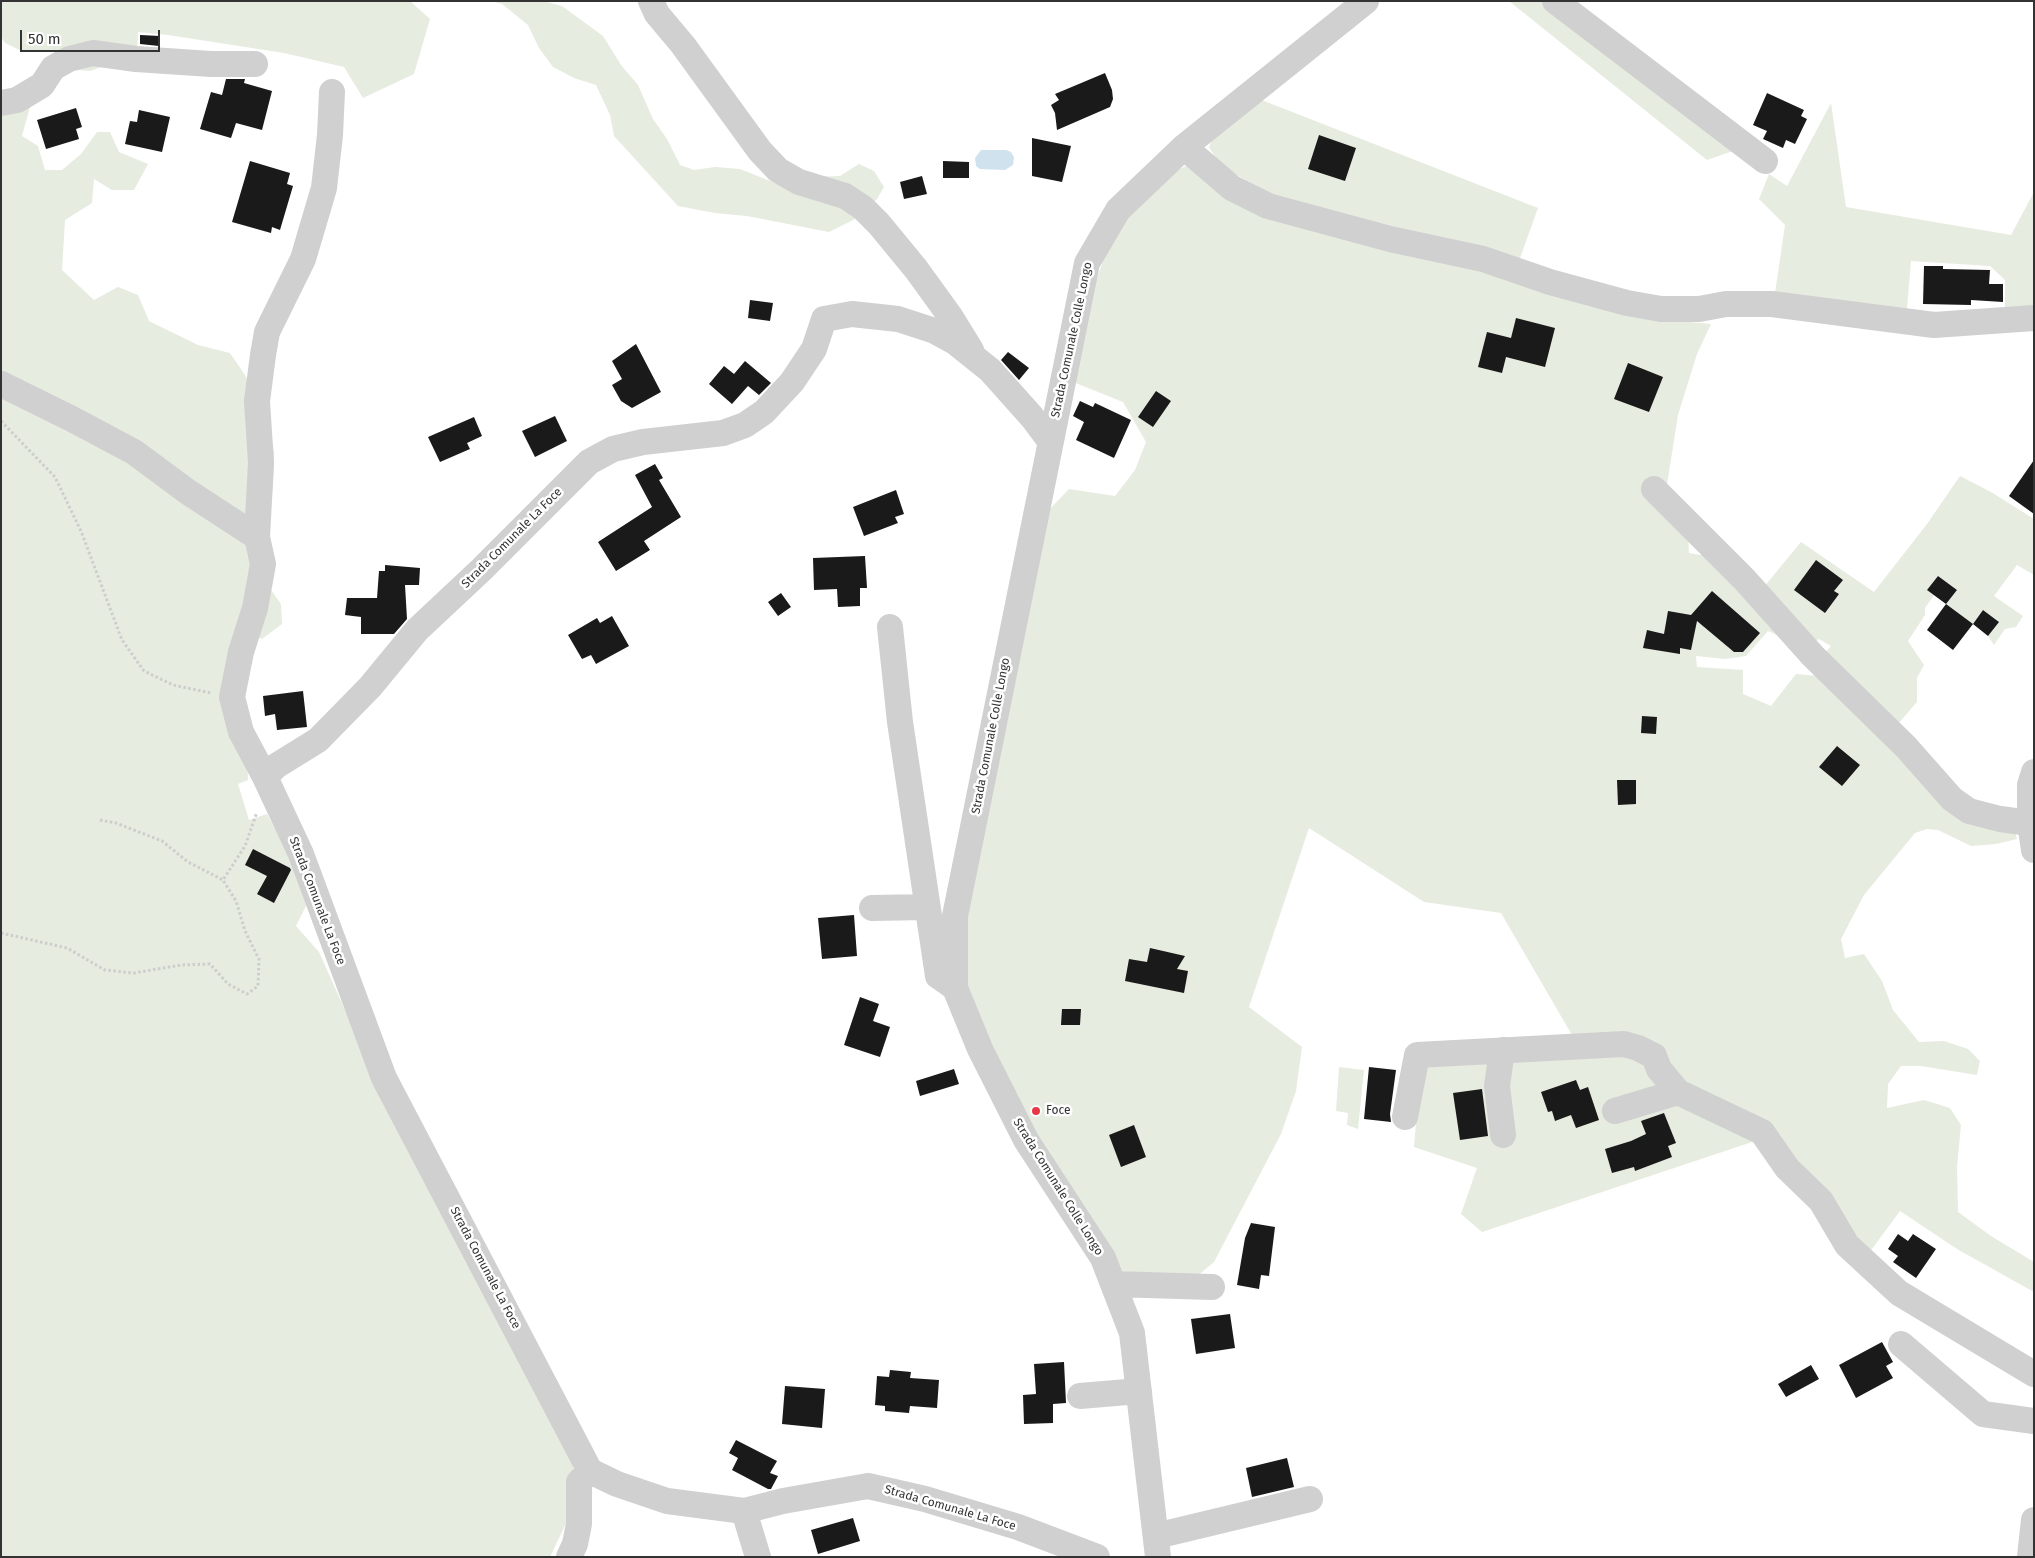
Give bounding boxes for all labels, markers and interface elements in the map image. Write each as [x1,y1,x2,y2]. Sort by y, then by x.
scale bar [22,20,162,52]
text: 50 m [28,30,61,48]
street label: Strada Comunale Colle Longo [1048,261,1096,419]
street label: Strada Comunale La Foce [459,485,565,591]
street label: Strada Comunale Colle Longo [969,657,1013,815]
street label: Strada Comunale La Foce [286,835,348,967]
place label: Foce [1046,1104,1071,1118]
marker: Foce [1030,1105,1042,1117]
street label: Strada Comunale Colle Longo [1010,1116,1106,1258]
street label: Strada Comunale La Foce [447,1205,523,1331]
street label: Strada Comunale La Foce [883,1482,1017,1534]

